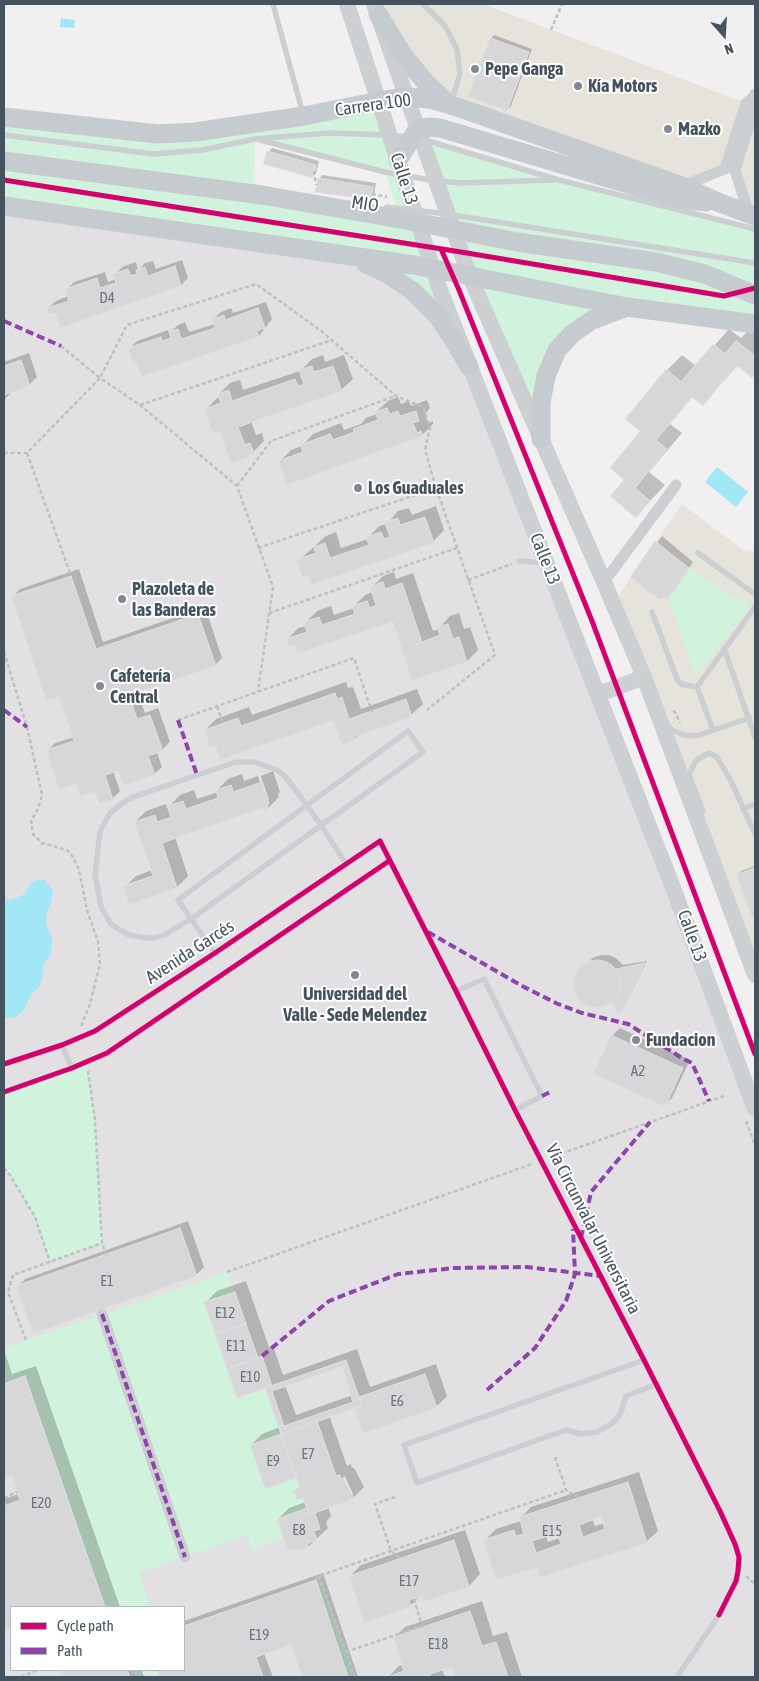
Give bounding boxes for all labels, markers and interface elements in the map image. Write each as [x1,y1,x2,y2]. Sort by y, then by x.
north arrow [699,10,749,60]
text: N [722,40,735,58]
place label: Pepe Ganga [485,58,563,80]
marker: Pepe Ganga [469,63,481,75]
place label: Kía Motors [588,75,657,97]
marker: Kía Motors [572,80,584,92]
street label: Carrera 100 [334,89,412,121]
place label: Mazko [678,118,721,140]
marker: Mazko [662,123,674,135]
street label: Calle 13 [385,150,423,208]
street label: MIO [350,191,380,217]
house number: D4 [99,289,115,307]
place label: Los Guaduales [368,477,464,499]
marker: Los Guaduales [352,482,364,494]
street label: Calle 13 [525,530,565,588]
place label: Plazoleta de las Banderas [132,578,216,620]
marker: Plazoleta de las Banderas [116,593,128,605]
place label: Cafetería Central [110,665,171,708]
marker: Cafetería Central [94,680,106,692]
street label: Calle 13 [673,907,711,965]
street label: Avenida Garcés [142,915,238,989]
marker: Universidad del Valle - Sede Melendez [349,969,361,981]
place label: Universidad del Valle - Sede Melendez [283,983,427,1026]
place label: Fundacion [646,1029,715,1051]
marker: Fundacion [630,1034,642,1046]
house number: A2 [631,1062,645,1080]
street label: Vía Circunvalar Universitaria [541,1140,645,1318]
house number: E1 [100,1272,114,1290]
house number: E12 [215,1304,235,1322]
house number: E11 [226,1337,246,1355]
house number: E10 [240,1368,260,1386]
house number: E6 [390,1392,404,1410]
house number: E7 [301,1445,315,1463]
house number: E9 [266,1452,280,1470]
house number: E20 [31,1494,51,1512]
house number: E8 [292,1521,306,1539]
house number: E15 [542,1522,562,1540]
house number: E17 [399,1572,419,1590]
legend [10,1606,185,1671]
text: Cycle path [57,1617,114,1634]
house number: E19 [249,1626,269,1644]
house number: E18 [428,1635,448,1653]
text: Path [57,1642,83,1659]

